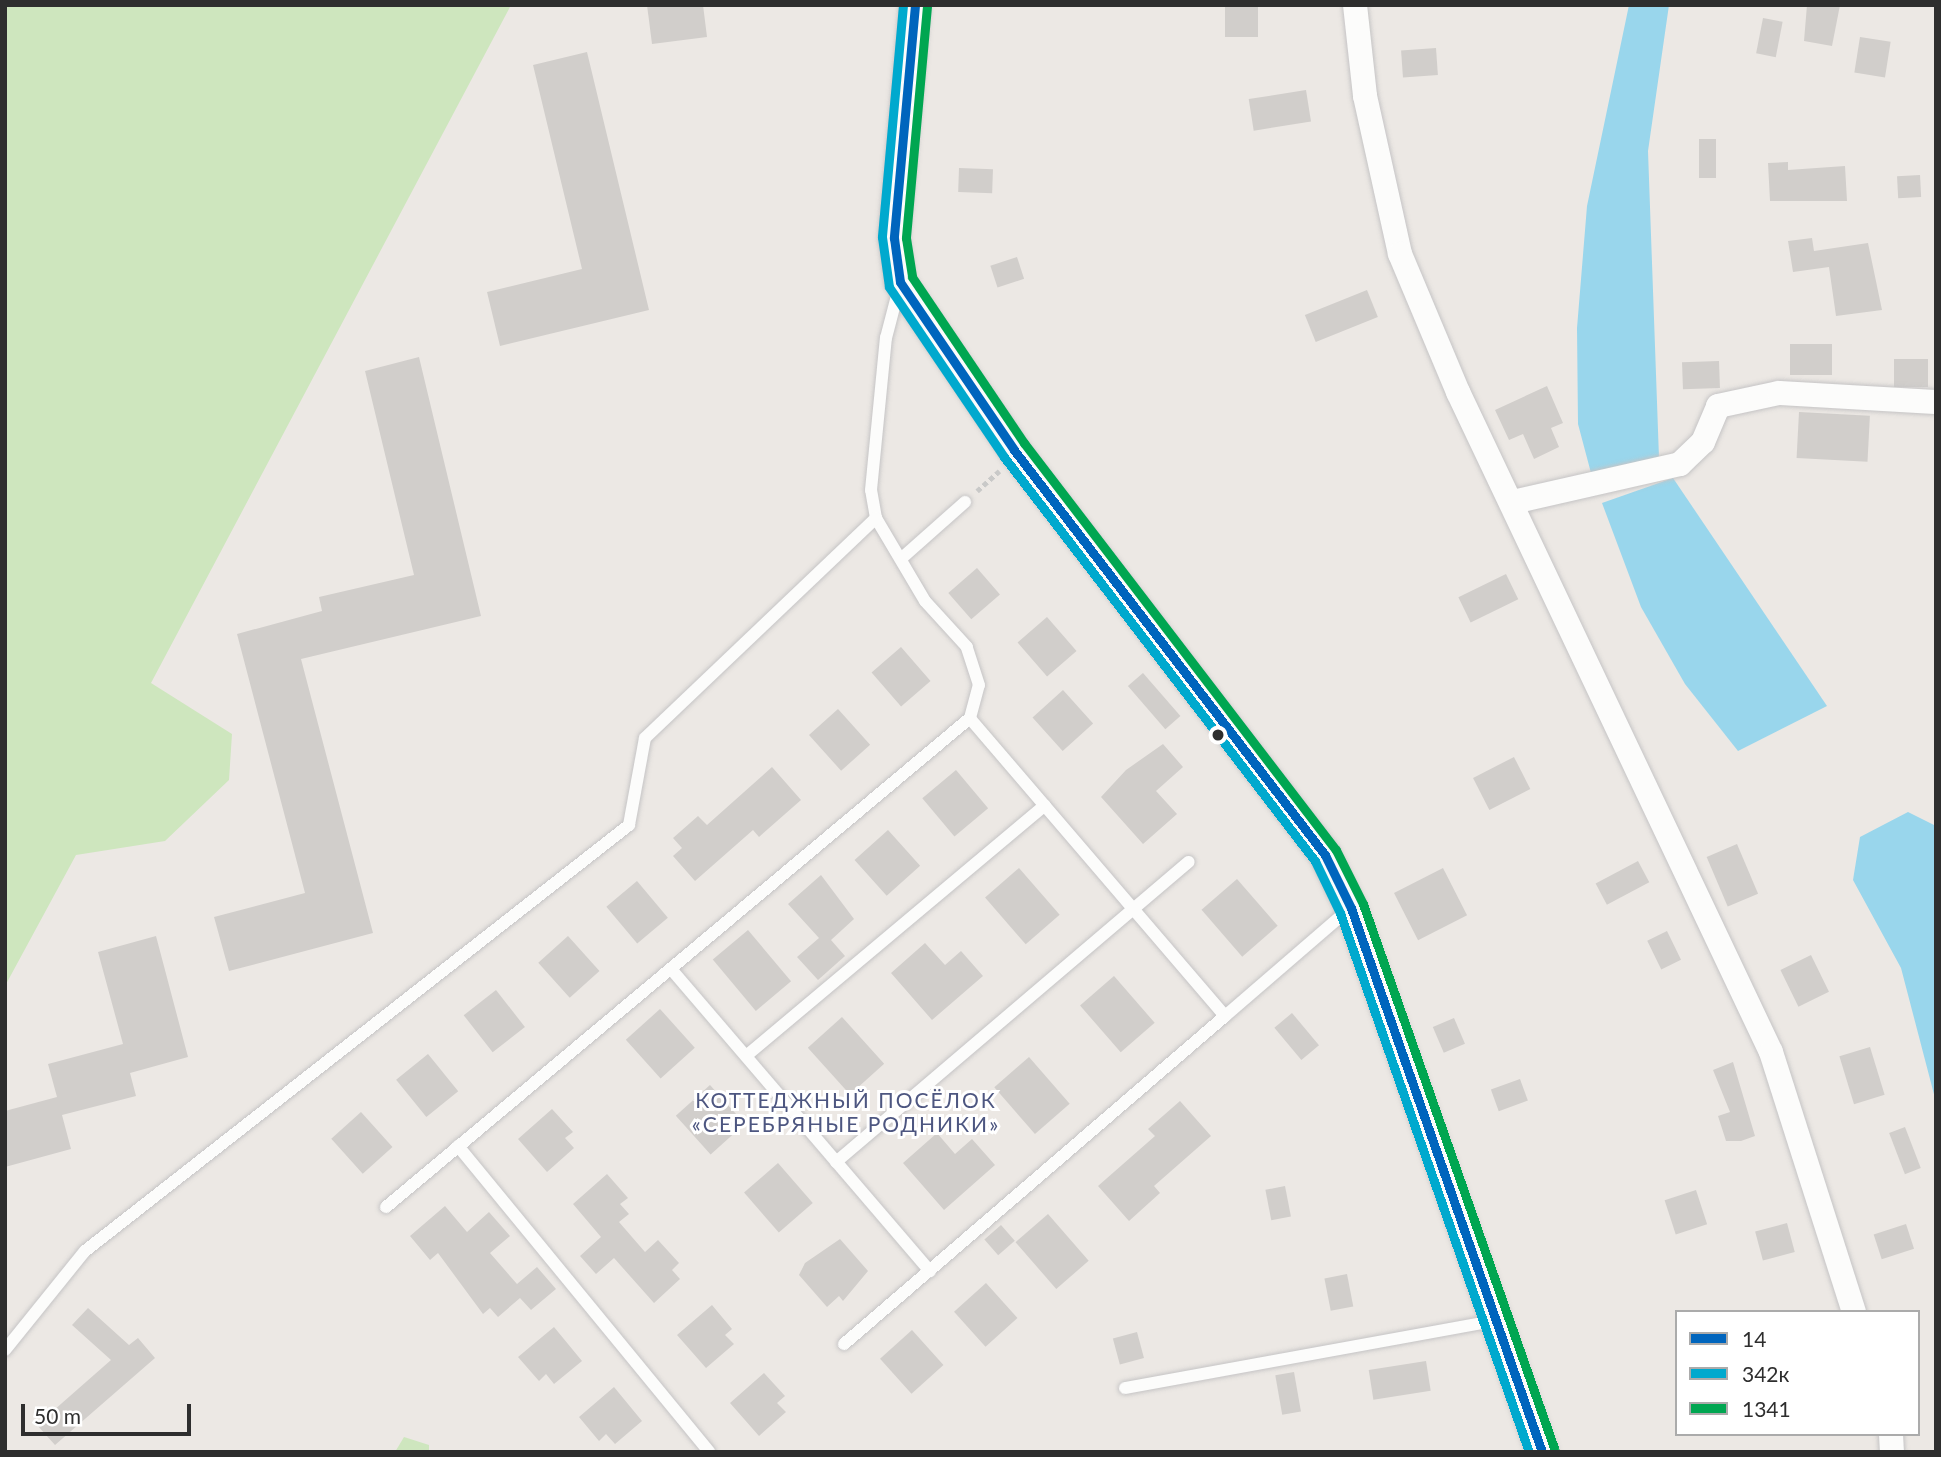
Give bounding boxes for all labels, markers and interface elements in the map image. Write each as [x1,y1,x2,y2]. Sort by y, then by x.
unlabelled marker [1211,728,1225,742]
district label: КОТТЕДЖНЫЙ ПОСЁЛОК «СЕРЕБРЯНЫЕ РОДНИКИ» [694,1087,998,1137]
legend [1675,1310,1920,1436]
text: 14 [1742,1326,1766,1351]
text: 342к [1742,1361,1789,1386]
scale bar [24,1390,194,1434]
text: 1341 [1742,1396,1791,1421]
text: 50 m [34,1403,81,1428]

